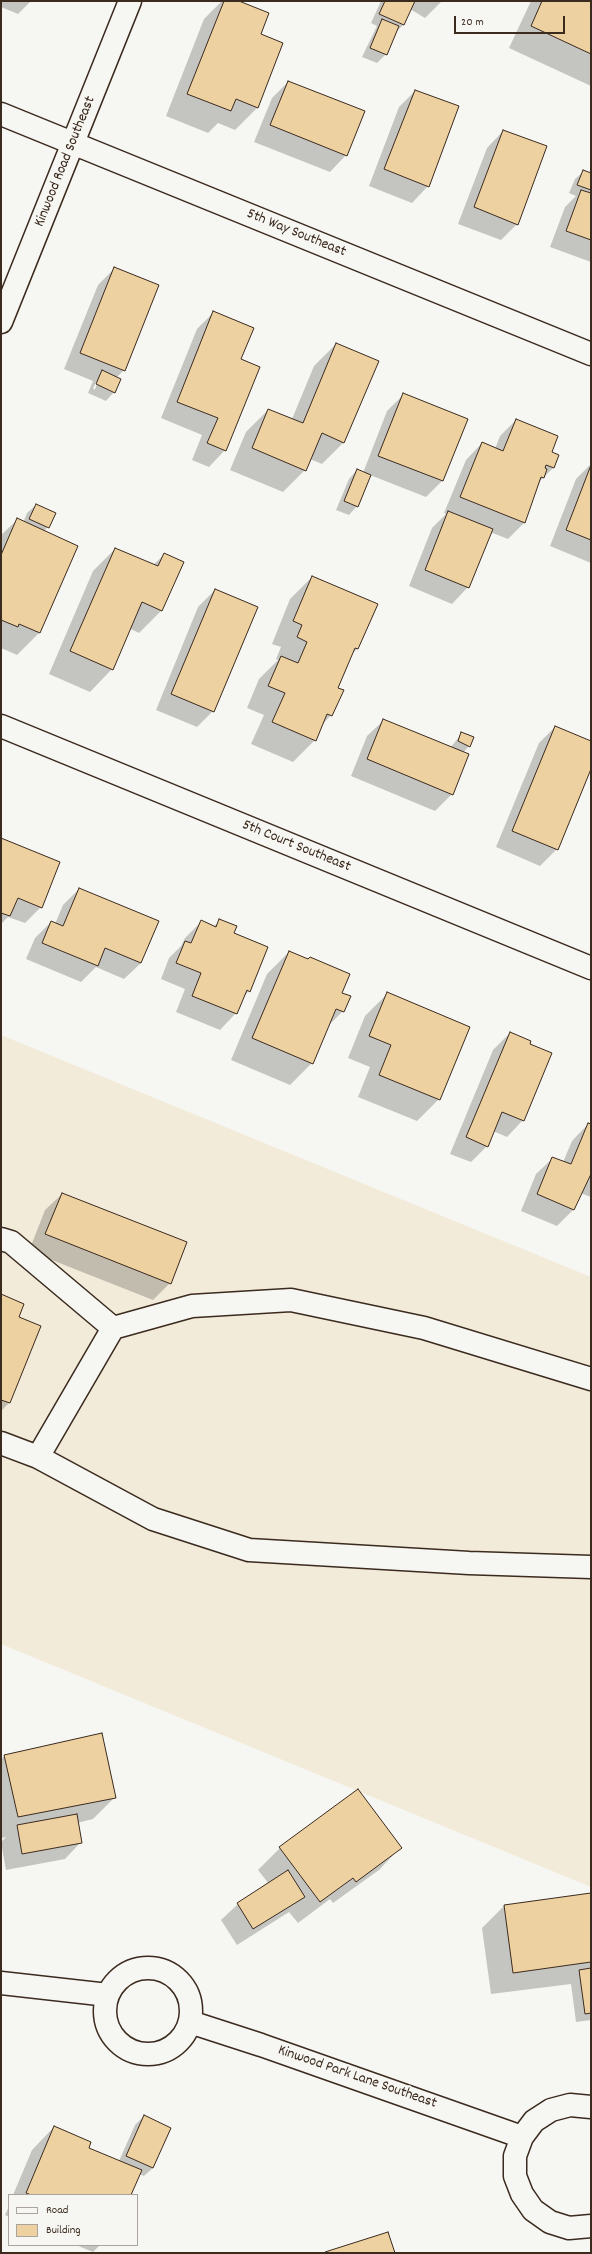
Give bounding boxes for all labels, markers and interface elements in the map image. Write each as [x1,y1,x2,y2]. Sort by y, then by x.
scale bar [456,8,567,34]
text: 20 m [461,14,484,31]
street label: Kinwood Road Southeast [32,94,100,230]
street label: 5th Way Southeast [244,206,348,262]
street label: 5th Court Southeast [239,817,353,877]
street label: Kinwood Park Lane Southeast [275,2042,439,2114]
legend [8,2194,138,2246]
text: Road [46,2202,68,2219]
text: Building [46,2222,81,2239]

